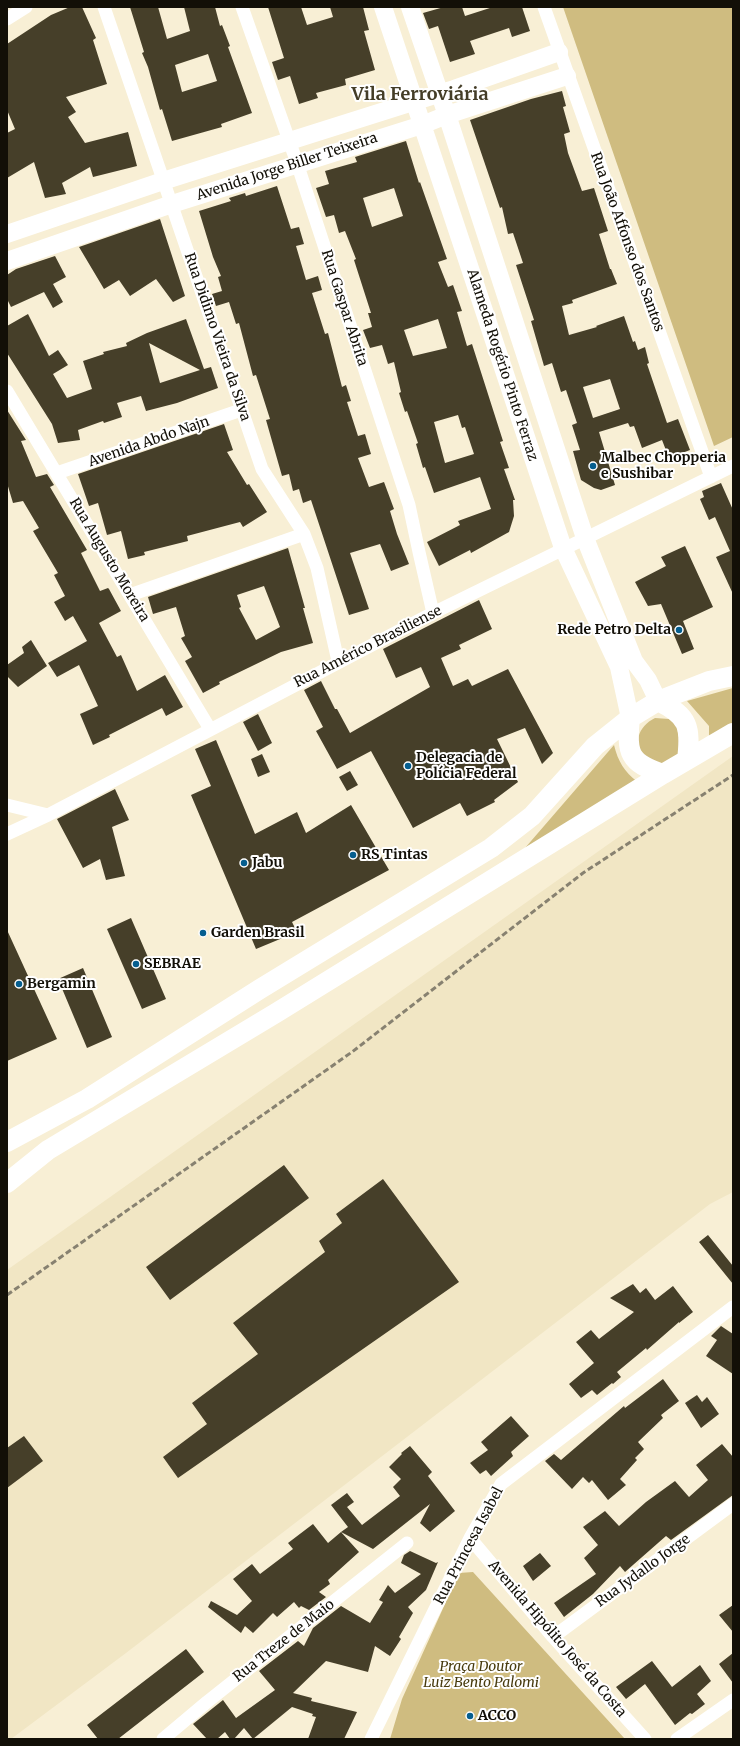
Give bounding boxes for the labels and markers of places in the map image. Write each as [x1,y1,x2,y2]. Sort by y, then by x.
place label: Malbec Chopperia e Sushibar [601,450,726,482]
marker: Malbec Chopperia e Sushibar [588,461,598,471]
place label: Rede Petro Delta [557,622,671,638]
marker: Rede Petro Delta [674,625,684,635]
place label: Delegacia de Polícia Federal [416,750,517,782]
marker: Delegacia de Polícia Federal [403,761,413,771]
place label: RS Tintas [361,847,428,863]
marker: RS Tintas [348,850,358,860]
place label: Jabu [252,855,282,871]
marker: Jabu [239,858,249,868]
place label: Garden Brasil [211,925,305,941]
marker: Garden Brasil [198,928,208,938]
place label: SEBRAE [144,956,201,972]
marker: SEBRAE [131,959,141,969]
place label: Bergamin [27,976,96,992]
marker: Bergamin [14,979,24,989]
place label: ACCO [478,1708,516,1724]
marker: ACCO [465,1711,475,1721]

